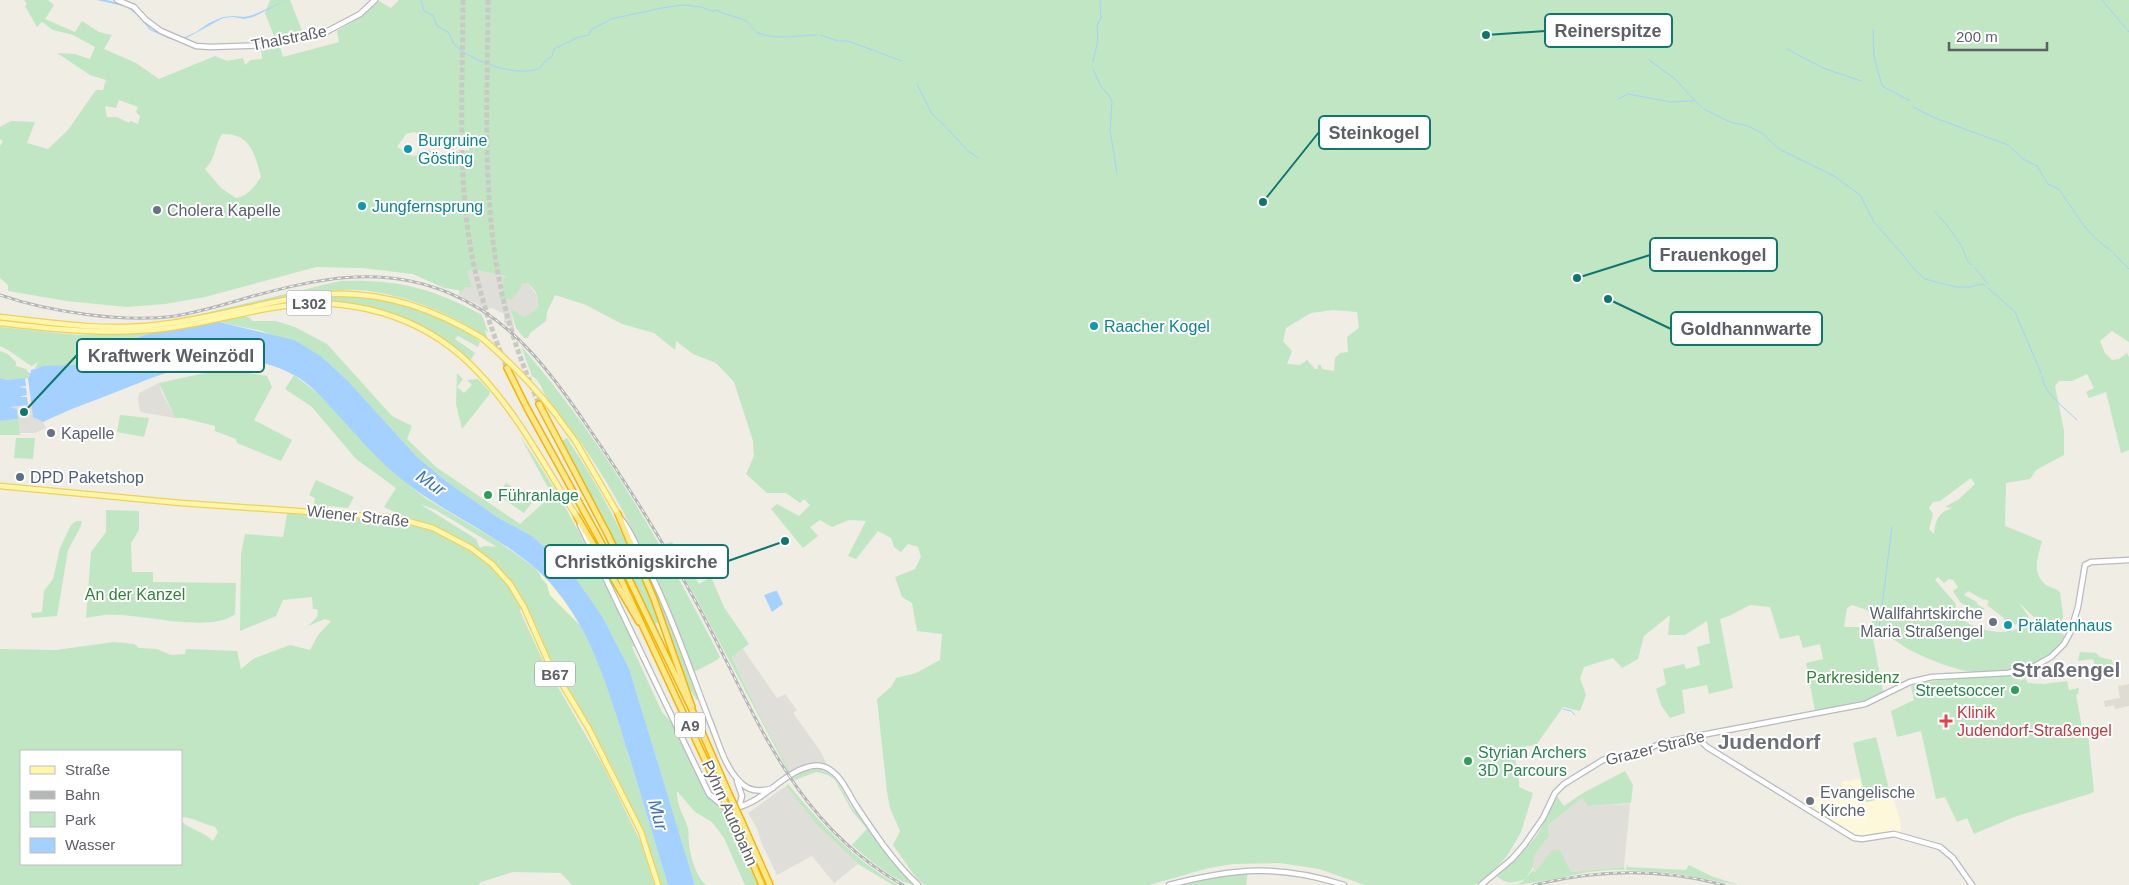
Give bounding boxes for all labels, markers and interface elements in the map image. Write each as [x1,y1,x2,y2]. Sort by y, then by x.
callout: Reinerspitze [1545,14,1672,47]
scale bar [1949,20,2046,52]
text: Reinerspitze [1554,21,1662,41]
street label: Thalstraße [250,22,328,54]
text: 200 m [1956,28,1998,45]
callout: Steinkogel [1319,116,1430,149]
text: Steinkogel [1328,123,1420,143]
place label: Burgruine Gösting [418,132,487,167]
marker: Burgruine Gösting [402,143,414,155]
place label: Jungfernsprung [372,198,483,215]
marker: Jungfernsprung [356,200,368,212]
place label: Cholera Kapelle [167,202,281,219]
marker: Cholera Kapelle [151,204,163,216]
callout: Frauenkogel [1650,238,1777,271]
text: Frauenkogel [1659,245,1767,265]
road number: L302 [286,290,332,316]
callout: Goldhannwarte [1671,312,1822,345]
place label: Raacher Kogel [1104,318,1210,335]
text: Goldhannwarte [1680,319,1812,339]
marker: Raacher Kogel [1088,320,1100,332]
callout: Kraftwerk Weinzödl [77,339,264,372]
text: Kraftwerk Weinzödl [88,346,254,366]
place label: Kapelle [61,425,114,442]
marker: Kapelle [45,427,57,439]
water label: Mur [413,466,450,501]
place label: DPD Paketshop [30,469,144,486]
marker: DPD Paketshop [14,471,26,483]
place label: Führanlage [498,487,579,504]
marker: Führanlage [482,489,494,501]
street label: Wiener Straße [306,502,410,530]
callout: Christkönigskirche [545,545,728,578]
text: Christkönigskirche [554,552,718,572]
park label: An der Kanzel [85,586,185,603]
place label: Wallfahrtskirche Maria Straßengel [1860,605,1983,640]
marker: Wallfahrtskirche Maria Straßengel [1987,616,1999,628]
place label: Prälatenhaus [2018,617,2112,634]
marker: Prälatenhaus [2002,619,2014,631]
district label: Straßengel [2012,658,2120,681]
road number: B67 [535,662,575,686]
park label: Parkresidenz [1806,669,1900,686]
place label: Streetsoccer [1915,682,2006,699]
marker: Streetsoccer [2009,684,2021,696]
place label: Klinik Judendorf-Straßengel [1957,704,2112,739]
road number: A9 [675,712,705,738]
marker: Klinik Judendorf-Straßengel [1939,714,1953,728]
street label: Grazer Straße [1604,727,1706,769]
district label: Judendorf [1718,730,1821,753]
place label: Styrian Archers 3D Parcours [1478,744,1586,779]
legend [20,750,182,865]
marker: Styrian Archers 3D Parcours [1462,755,1474,767]
street label: Pyhrn Autobahn [699,758,761,868]
text: Straße [65,761,110,778]
place label: Evangelische Kirche [1820,784,1915,819]
text: Bahn [65,786,100,803]
marker: Evangelische Kirche [1804,795,1816,807]
water label: Mur [644,797,672,834]
text: Park [65,811,96,828]
text: Wasser [65,836,115,853]

